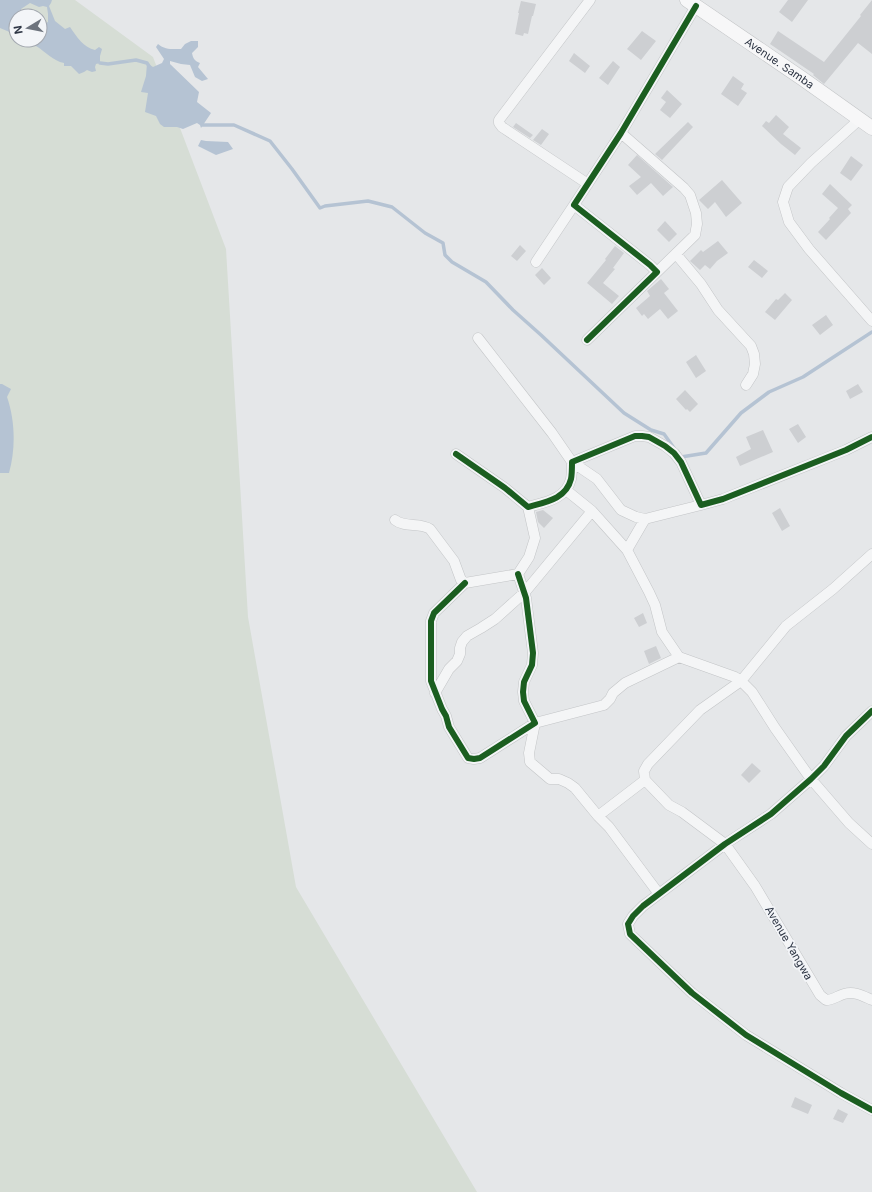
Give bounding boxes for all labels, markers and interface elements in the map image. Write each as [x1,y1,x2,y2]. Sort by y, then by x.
north arrow [8,8,48,48]
text: N [11,24,26,35]
street label: Avenue. Samba [742,35,817,92]
street label: Avenue Yangwa [762,904,816,982]

